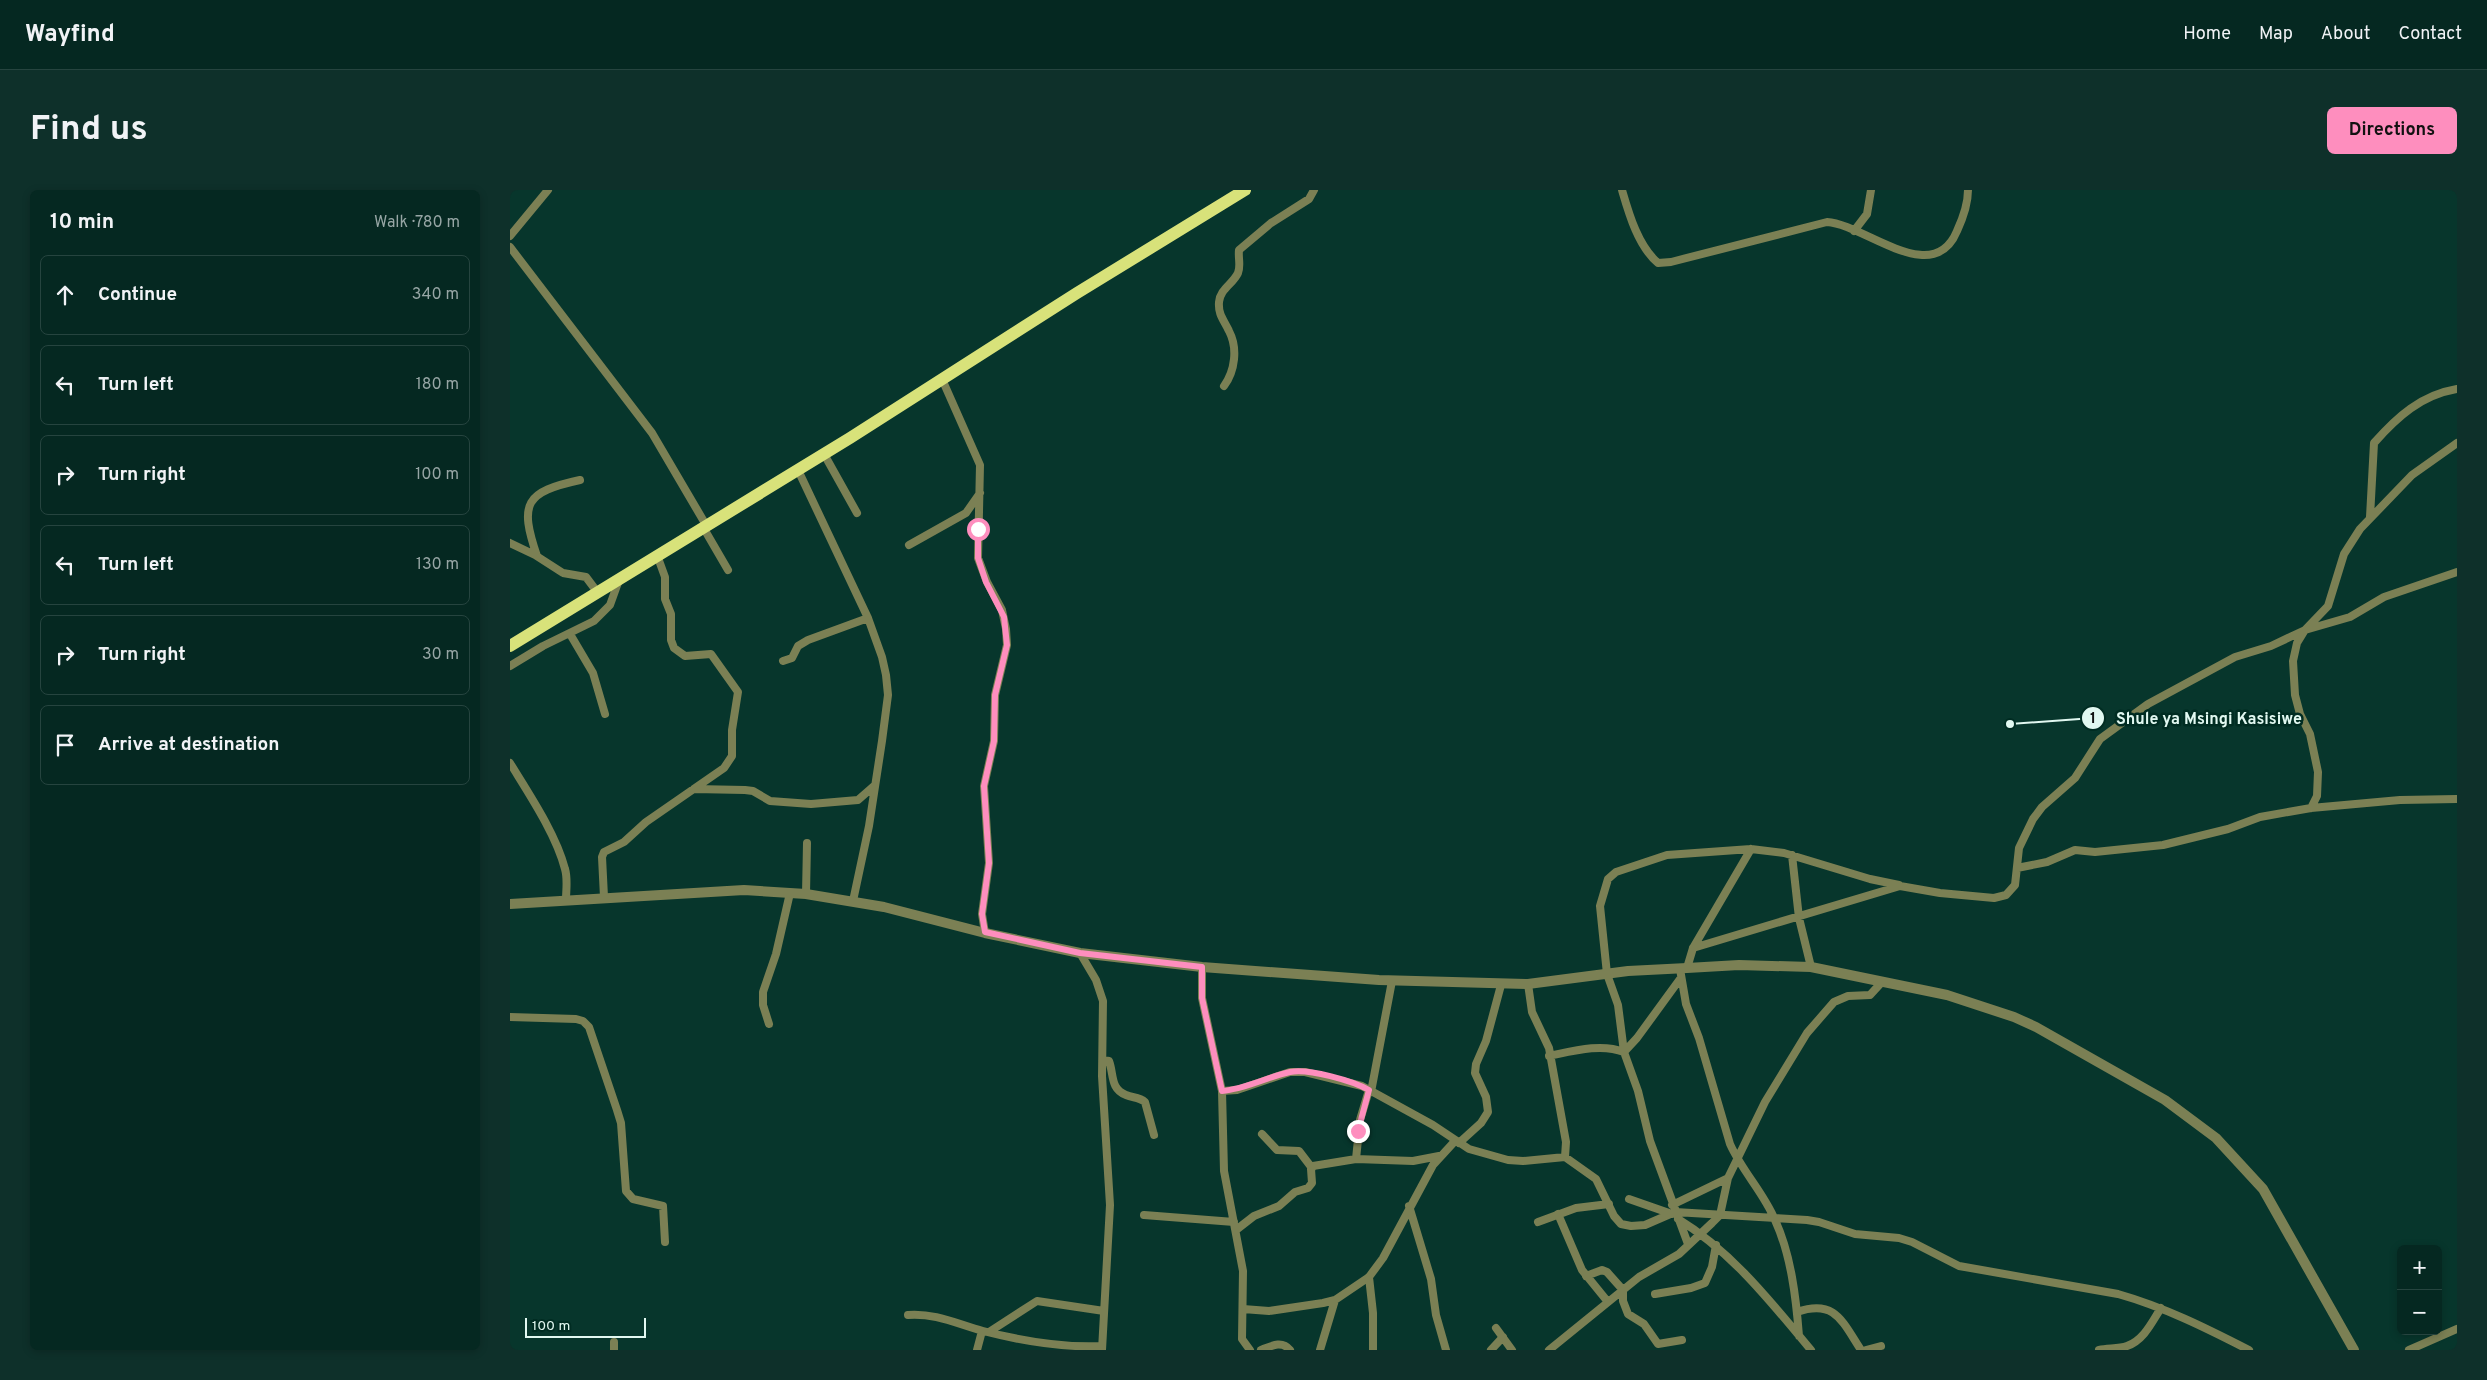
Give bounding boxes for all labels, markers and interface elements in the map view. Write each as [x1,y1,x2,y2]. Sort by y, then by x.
text: Wayfind [25,20,115,50]
text: Home [2183,23,2231,46]
text: Map [2259,23,2293,46]
text: About [2321,23,2370,46]
text: Contact [2398,23,2462,46]
button: Directions [2327,107,2457,154]
text: Find us [30,108,148,152]
text: 10 min [50,209,114,236]
text: Walk · 780 m [374,213,460,233]
icon: ahead [51,281,79,309]
text: Continue [98,283,177,307]
text: 340 m [412,285,459,305]
icon: left [51,371,79,399]
text: Turn left [98,373,174,397]
text: 180 m [416,375,459,395]
icon: right [51,461,79,489]
text: Turn right [98,463,186,487]
text: 100 m [415,465,459,485]
route start [967,518,990,541]
icon: left [51,551,79,579]
text: Turn left [98,553,174,577]
text: 130 m [416,555,459,575]
icon: right [51,641,79,669]
text: Turn right [98,643,186,667]
text: 30 m [422,645,459,665]
callout: Shule ya Msingi Kasisiwe [2081,702,2312,733]
text: 1 [2090,710,2096,729]
text: Shule ya Msingi Kasisiwe [2116,710,2302,730]
icon: arrive [51,731,79,759]
text: Arrive at destination [98,733,279,757]
route end [1347,1120,1370,1143]
map controls [2397,1245,2442,1335]
button: + [2397,1245,2442,1290]
button: − [2397,1290,2442,1335]
scale bar [525,1315,646,1338]
text: 100 m [532,1318,570,1335]

